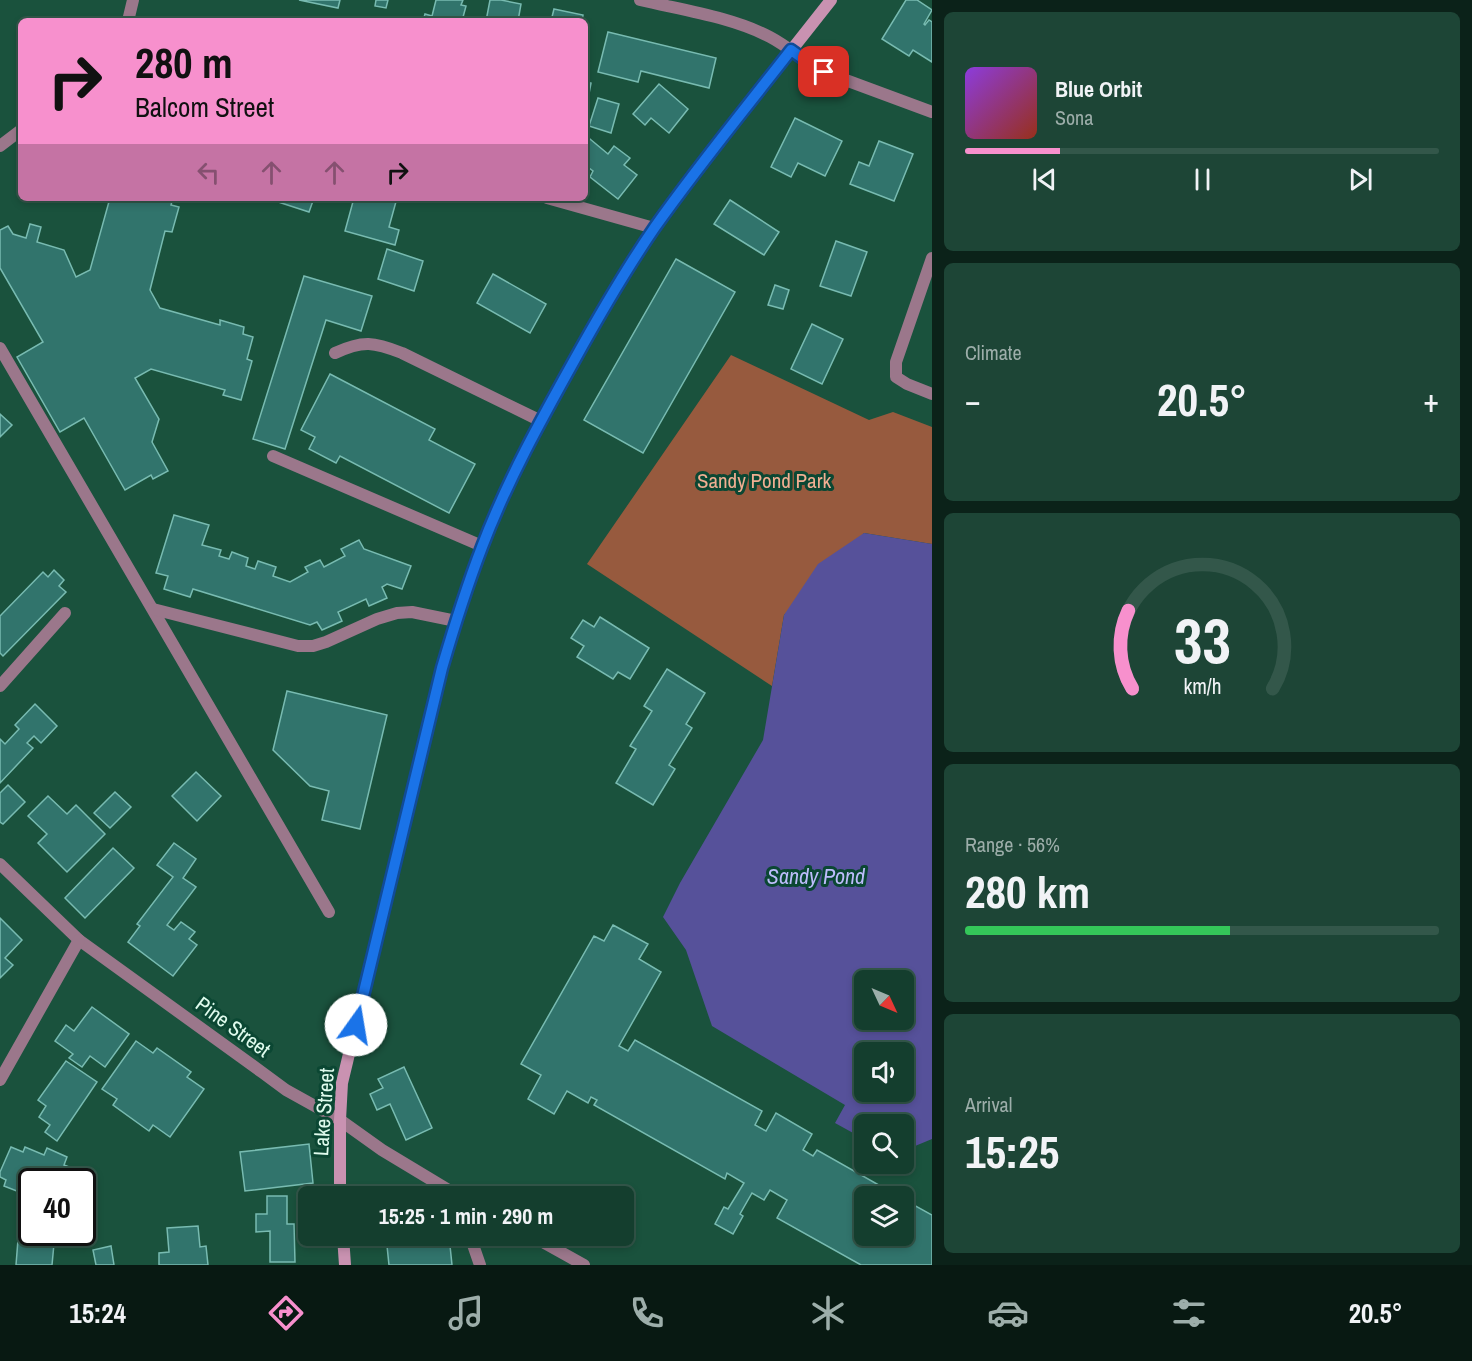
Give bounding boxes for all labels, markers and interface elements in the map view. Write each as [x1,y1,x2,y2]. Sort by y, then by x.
text: 280 m [135,35,233,91]
icon: right [36,42,114,120]
pin [798,46,849,97]
icon: arrive [807,55,840,88]
text: Blue Orbit [1055,74,1142,104]
text: Balcom Street [135,89,274,125]
text: Sona [1055,104,1093,131]
icon: left [192,156,225,189]
icon: ahead [255,156,288,189]
icon: ahead [318,156,351,189]
icon: right [381,156,414,189]
icon: previous [1028,163,1061,196]
icon: pause [1186,163,1219,196]
icon: next [1344,163,1377,196]
text: Climate [965,339,1022,366]
text: 20.5° [1157,369,1247,430]
text: − [965,378,981,422]
text: + [1423,378,1439,422]
park label: Sandy Pond Park [697,466,831,495]
text: 33 [1174,599,1230,683]
text: km/h [1183,673,1221,702]
text: Range · 56% [965,831,1060,858]
water label: Sandy Pond [767,861,866,891]
text: 280 km [965,861,1090,922]
north arrow [854,970,914,1030]
map controls [854,970,914,1246]
street label: Pine Street [190,990,277,1064]
position arrow [324,993,388,1057]
button: sound [854,1042,914,1102]
street label: Lake Street [306,1067,341,1157]
text: Arrival [965,1091,1012,1118]
button: search [854,1114,914,1174]
text: 15:25 [965,1121,1059,1182]
speed limit sign: 40 [18,1168,96,1246]
button: layers [854,1186,914,1246]
text: 15:25 · 1 min · 290 m [379,1201,553,1231]
icon: directions [265,1292,307,1334]
icon: music [445,1292,487,1334]
icon: phone [626,1292,668,1334]
icon: climate [807,1292,849,1334]
icon: car [987,1292,1029,1334]
icon: filters [1168,1292,1210,1334]
text: 15:24 [69,1295,126,1331]
text: 20.5° [1349,1295,1403,1331]

